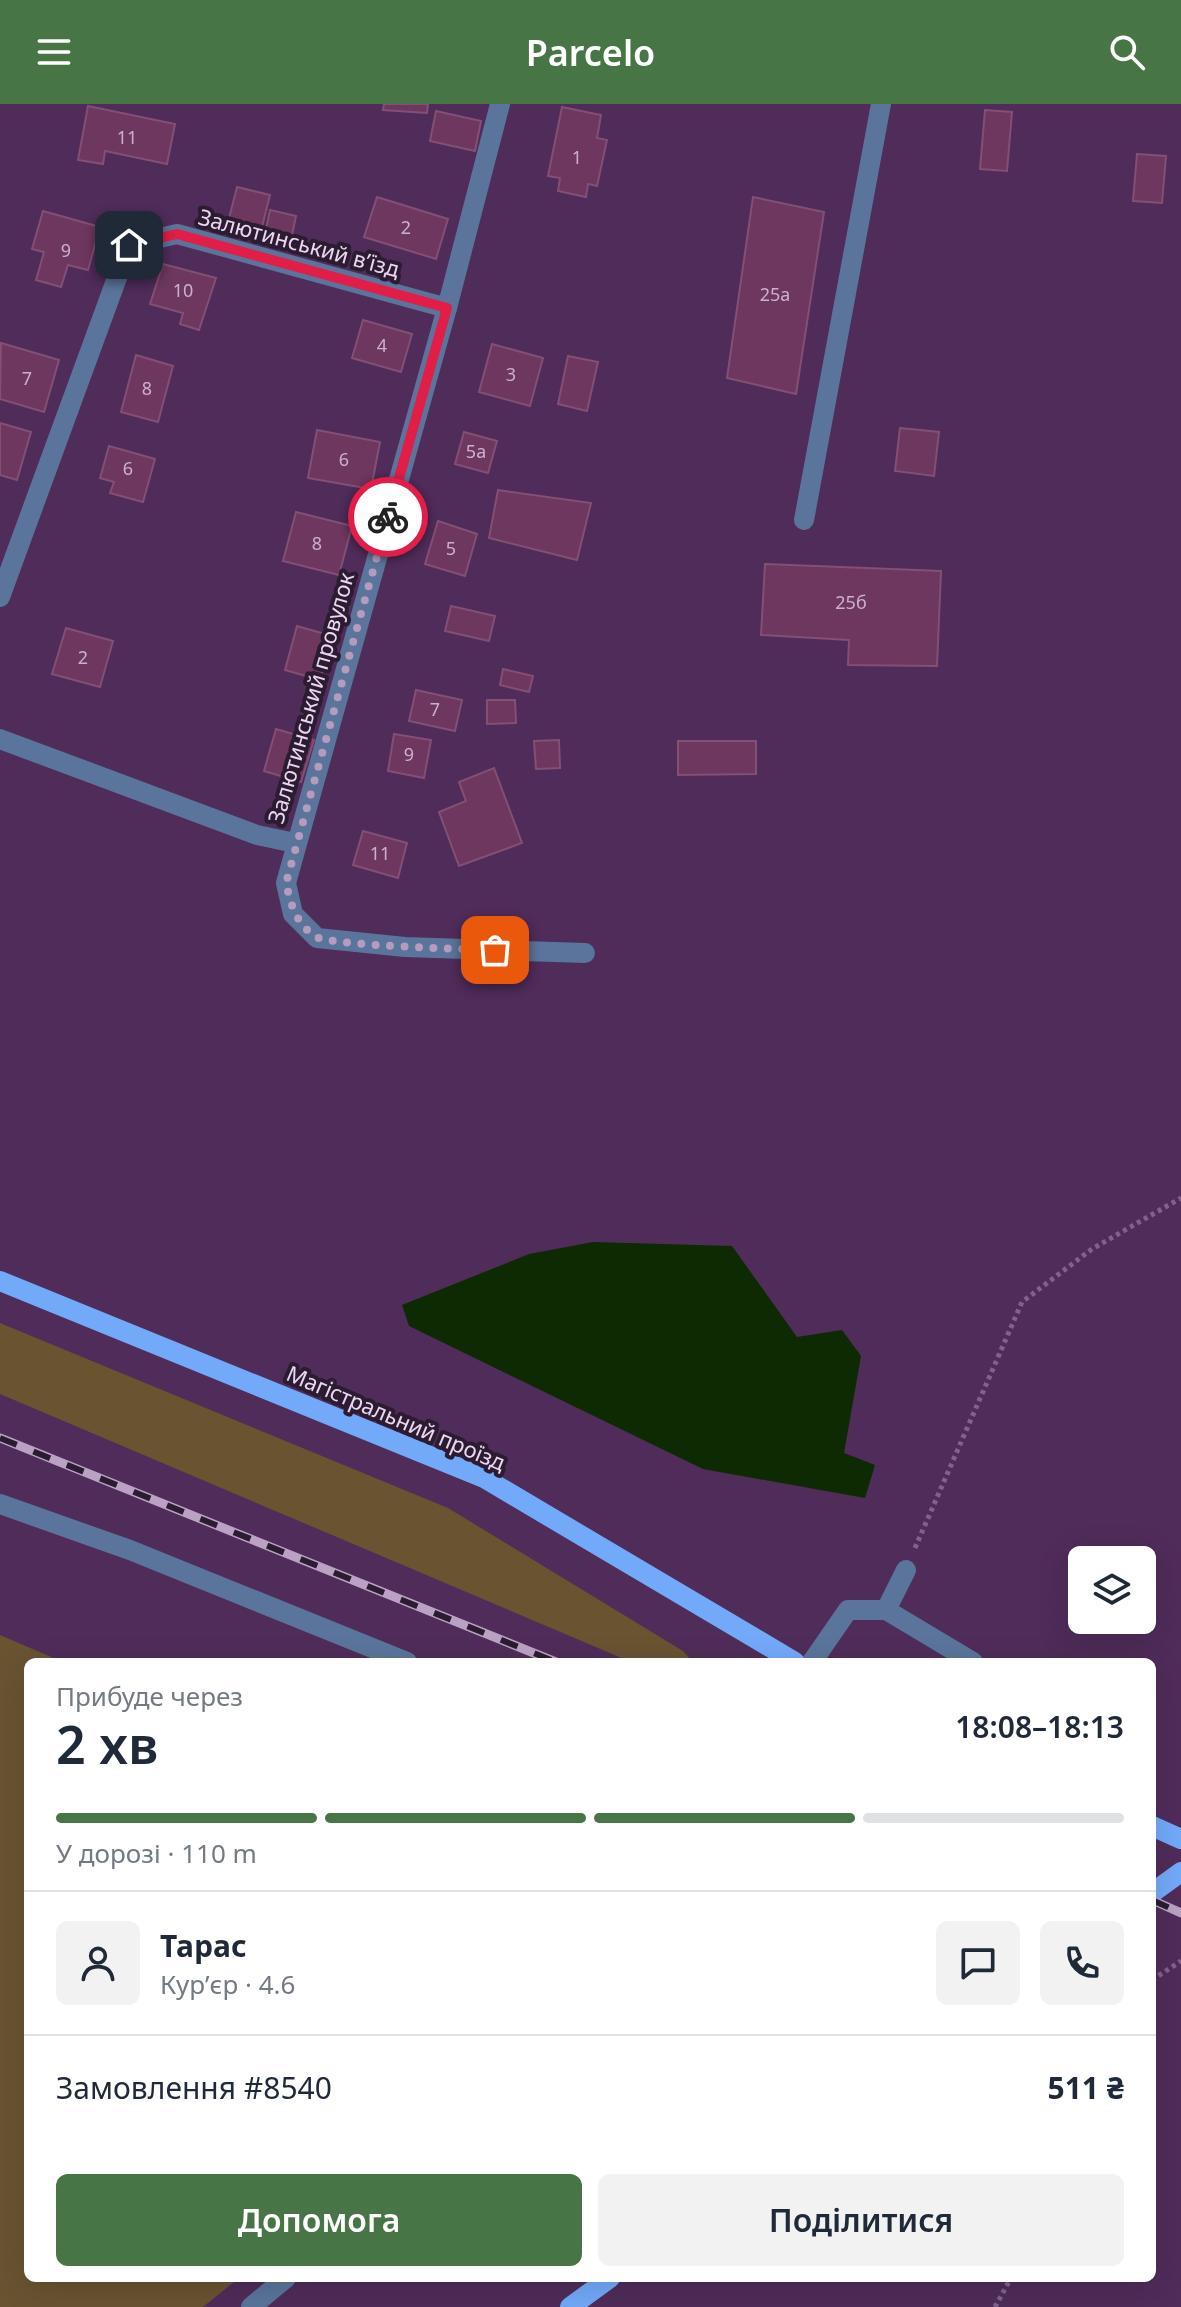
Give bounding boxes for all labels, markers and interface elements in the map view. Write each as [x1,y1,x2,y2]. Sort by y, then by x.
text: Parcelo [526,28,655,77]
icon: menu [32,30,76,74]
icon: search [1105,30,1149,74]
house number: 11 [117,125,137,149]
house number: 1 [572,145,582,169]
street label: Залютинський в’їзд [195,201,404,283]
pin [95,211,163,279]
house number: 2 [401,215,411,239]
icon: home [107,223,151,267]
house number: 9 [61,238,71,262]
house number: 10 [173,278,193,302]
house number: 25а [760,282,790,306]
house number: 4 [377,333,387,357]
house number: 3 [506,362,516,386]
house number: 7 [22,366,32,390]
house number: 8 [142,376,152,400]
house number: 5а [466,439,486,463]
house number: 6 [339,447,349,471]
house number: 6 [123,456,133,480]
courier [348,477,428,557]
icon: bike [366,495,410,539]
house number: 8 [312,531,322,555]
house number: 5 [446,536,456,560]
street label: Залютинський провулок [260,568,360,827]
house number: 25б [835,590,867,614]
house number: 2 [78,645,88,669]
house number: 7 [430,697,440,721]
house number: 9 [404,742,414,766]
house number: 11 [370,841,390,865]
pin [461,916,529,984]
icon: bag [473,928,517,972]
street label: Магістральний проїзд [282,1357,511,1477]
map controls [1068,1546,1156,1634]
button: layers [1068,1546,1156,1634]
text: Прибуде через [56,1678,243,1714]
text: 18:08–18:13 [955,1706,1124,1747]
text: 2 хв [56,1708,158,1779]
text: У дорозі · 110 m [56,1835,257,1871]
button: person [56,1921,140,2005]
button: chat [936,1921,1020,2005]
button: phone [1040,1921,1124,2005]
text: Тарас [160,1925,247,1966]
text: Кур’єр · 4.6 [160,1966,295,2002]
text: Замовлення #8540 [56,2067,332,2108]
text: 511 ₴ [1048,2067,1124,2108]
button: Допомога [56,2174,582,2266]
button: Поділитися [598,2174,1124,2266]

